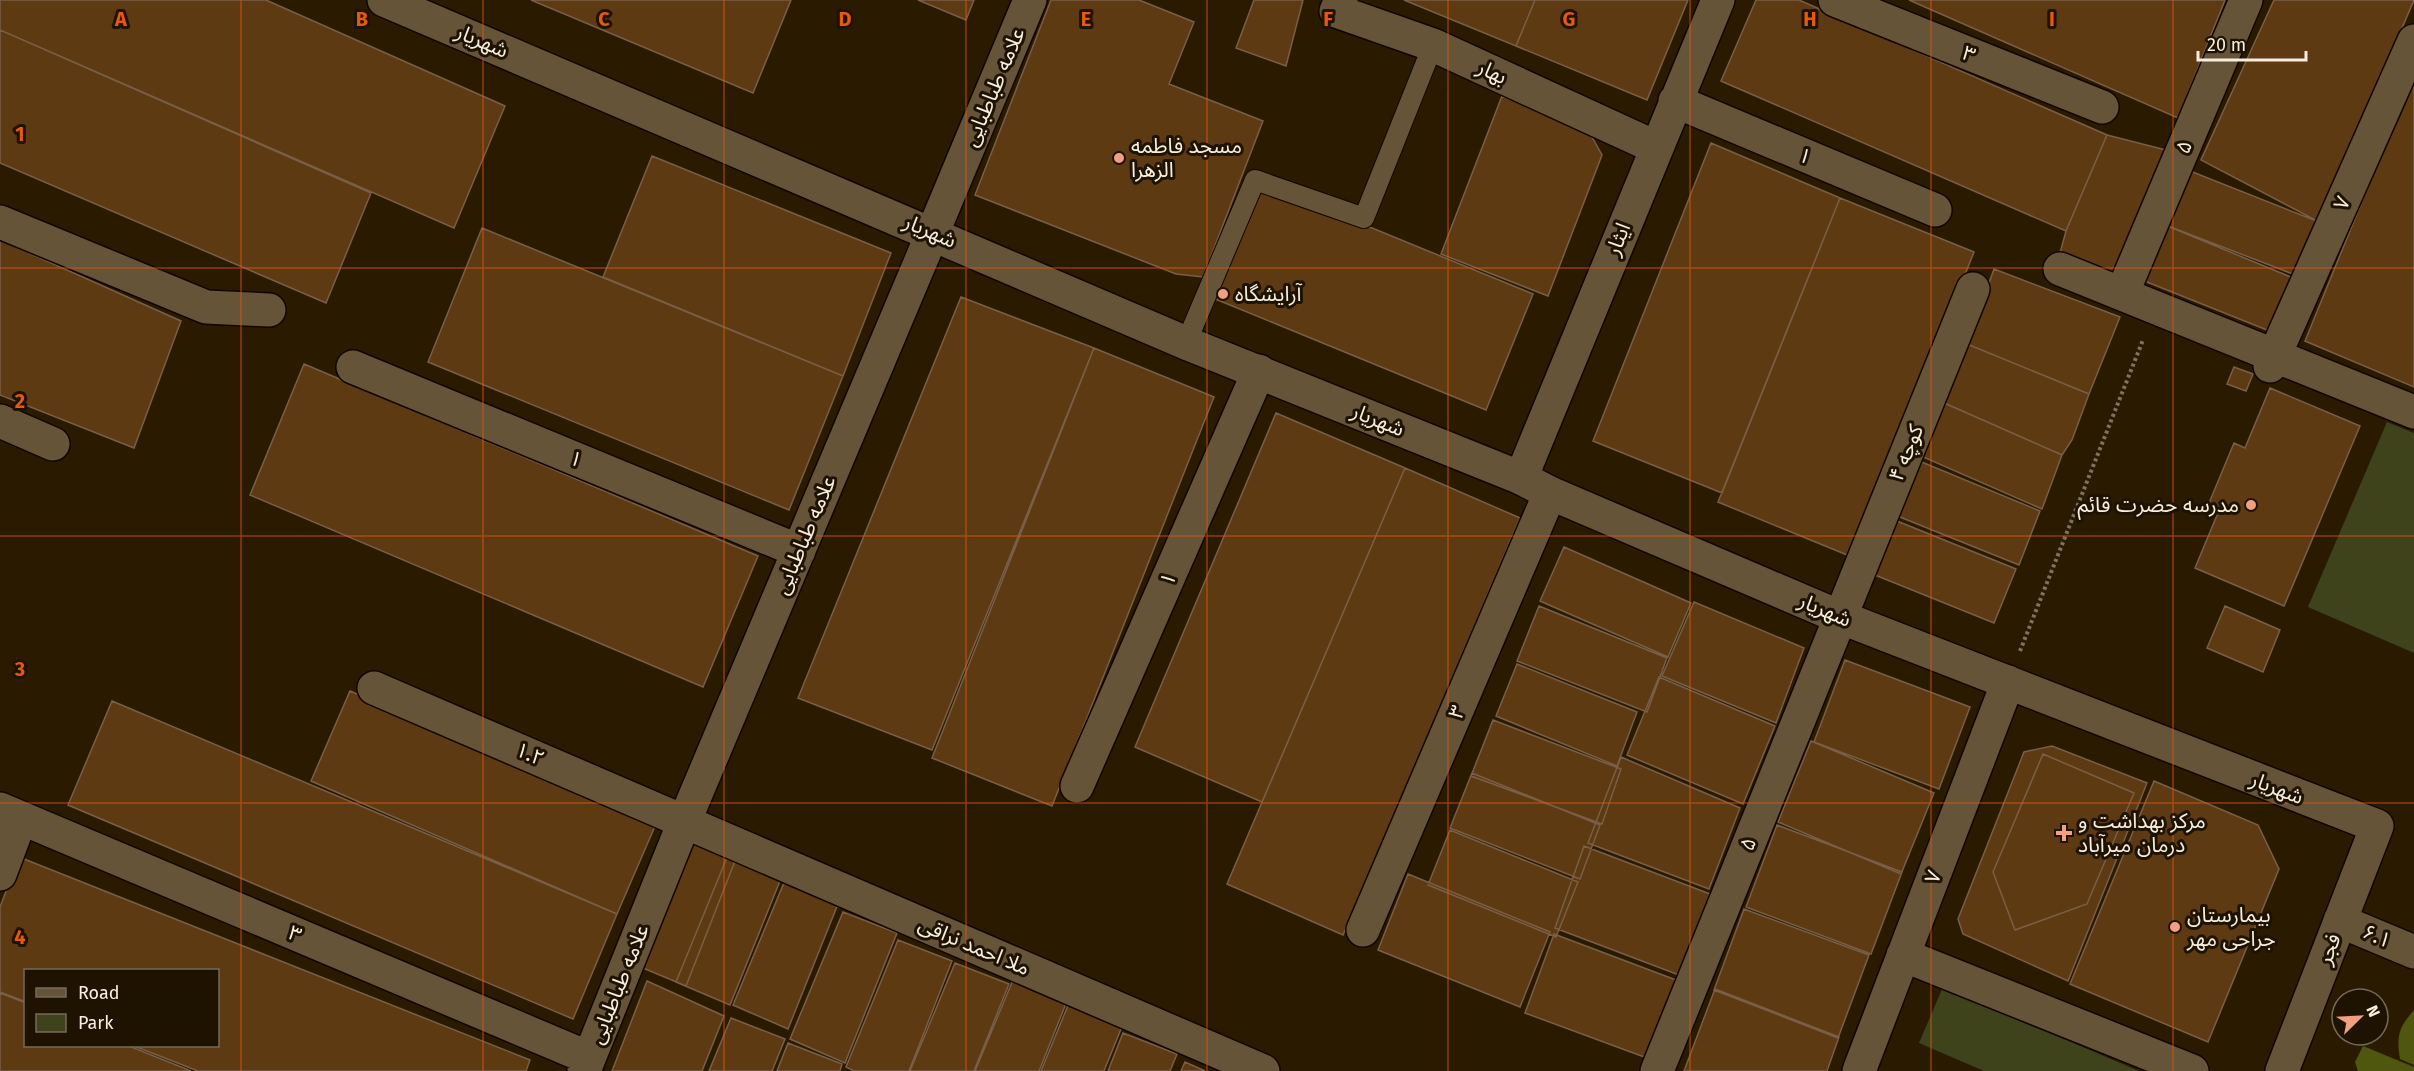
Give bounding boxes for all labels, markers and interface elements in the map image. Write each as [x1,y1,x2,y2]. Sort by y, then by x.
text: A [114,7,128,31]
text: B [356,7,368,31]
text: C [598,7,610,31]
text: D [838,7,852,31]
text: E [1081,7,1091,31]
text: F [1323,7,1333,31]
text: G [1563,7,1575,31]
text: H [1803,7,1817,31]
text: I [2049,7,2055,31]
street label: شهریار [451,18,512,64]
street label: علامه طباطبایی [957,24,1031,150]
scale bar [2198,24,2306,62]
text: 20 m [2207,34,2246,56]
street label: ۳ [1959,40,1979,68]
street label: بهار [1472,53,1511,90]
text: 1 [15,122,25,146]
place label: مسجد فاطمه الزهرا [1131,133,1242,183]
street label: ۵ [2170,136,2198,158]
street label: ۱ [1794,142,1816,170]
marker: مسجد فاطمه الزهرا [1112,151,1126,165]
street label: ۷ [2328,192,2356,214]
street label: شهریار [899,208,960,254]
street label: ایثار [1599,219,1636,260]
place label: آرایشگاه [1235,281,1302,307]
marker: آرایشگاه [1216,287,1230,301]
text: 2 [15,389,25,413]
street label: شهریار [1347,397,1408,442]
street label: کوچه ۴ [1883,421,1929,485]
street label: ۱ [566,445,586,473]
street label: علامه طباطبایی [768,472,842,598]
place label: مدرسه حضرت قائم [2078,492,2239,520]
marker: مدرسه حضرت قائم [2244,498,2258,512]
street label: ۱ [1154,568,1182,590]
street label: شهریار [1794,587,1855,633]
text: 3 [14,657,25,681]
street label: ۳ [1443,701,1471,723]
street label: ۱.۲ [512,736,548,772]
street label: شهریار [2246,766,2307,810]
place label: مرکز بهداشت و درمان میرآباد [2078,808,2206,858]
marker: مرکز بهداشت و درمان میرآباد [2055,824,2073,842]
street label: ۵ [1734,834,1762,854]
street label: ۷ [1919,867,1947,887]
place label: بیمارستان جراحی مهر [2186,902,2276,952]
street label: ملا احمد نراقی [914,911,1034,981]
street label: ۶.۱ [2359,918,2395,954]
street label: ۳ [284,920,306,948]
street label: علامه طباطبایی [583,920,655,1048]
marker: بیمارستان جراحی مهر [2168,920,2182,934]
text: 4 [14,925,26,949]
street label: فجر [2311,930,2347,969]
legend [24,969,219,1047]
text: Road [78,982,120,1004]
north arrow [2330,987,2390,1047]
text: N [2362,1002,2384,1020]
text: Park [78,1012,114,1034]

